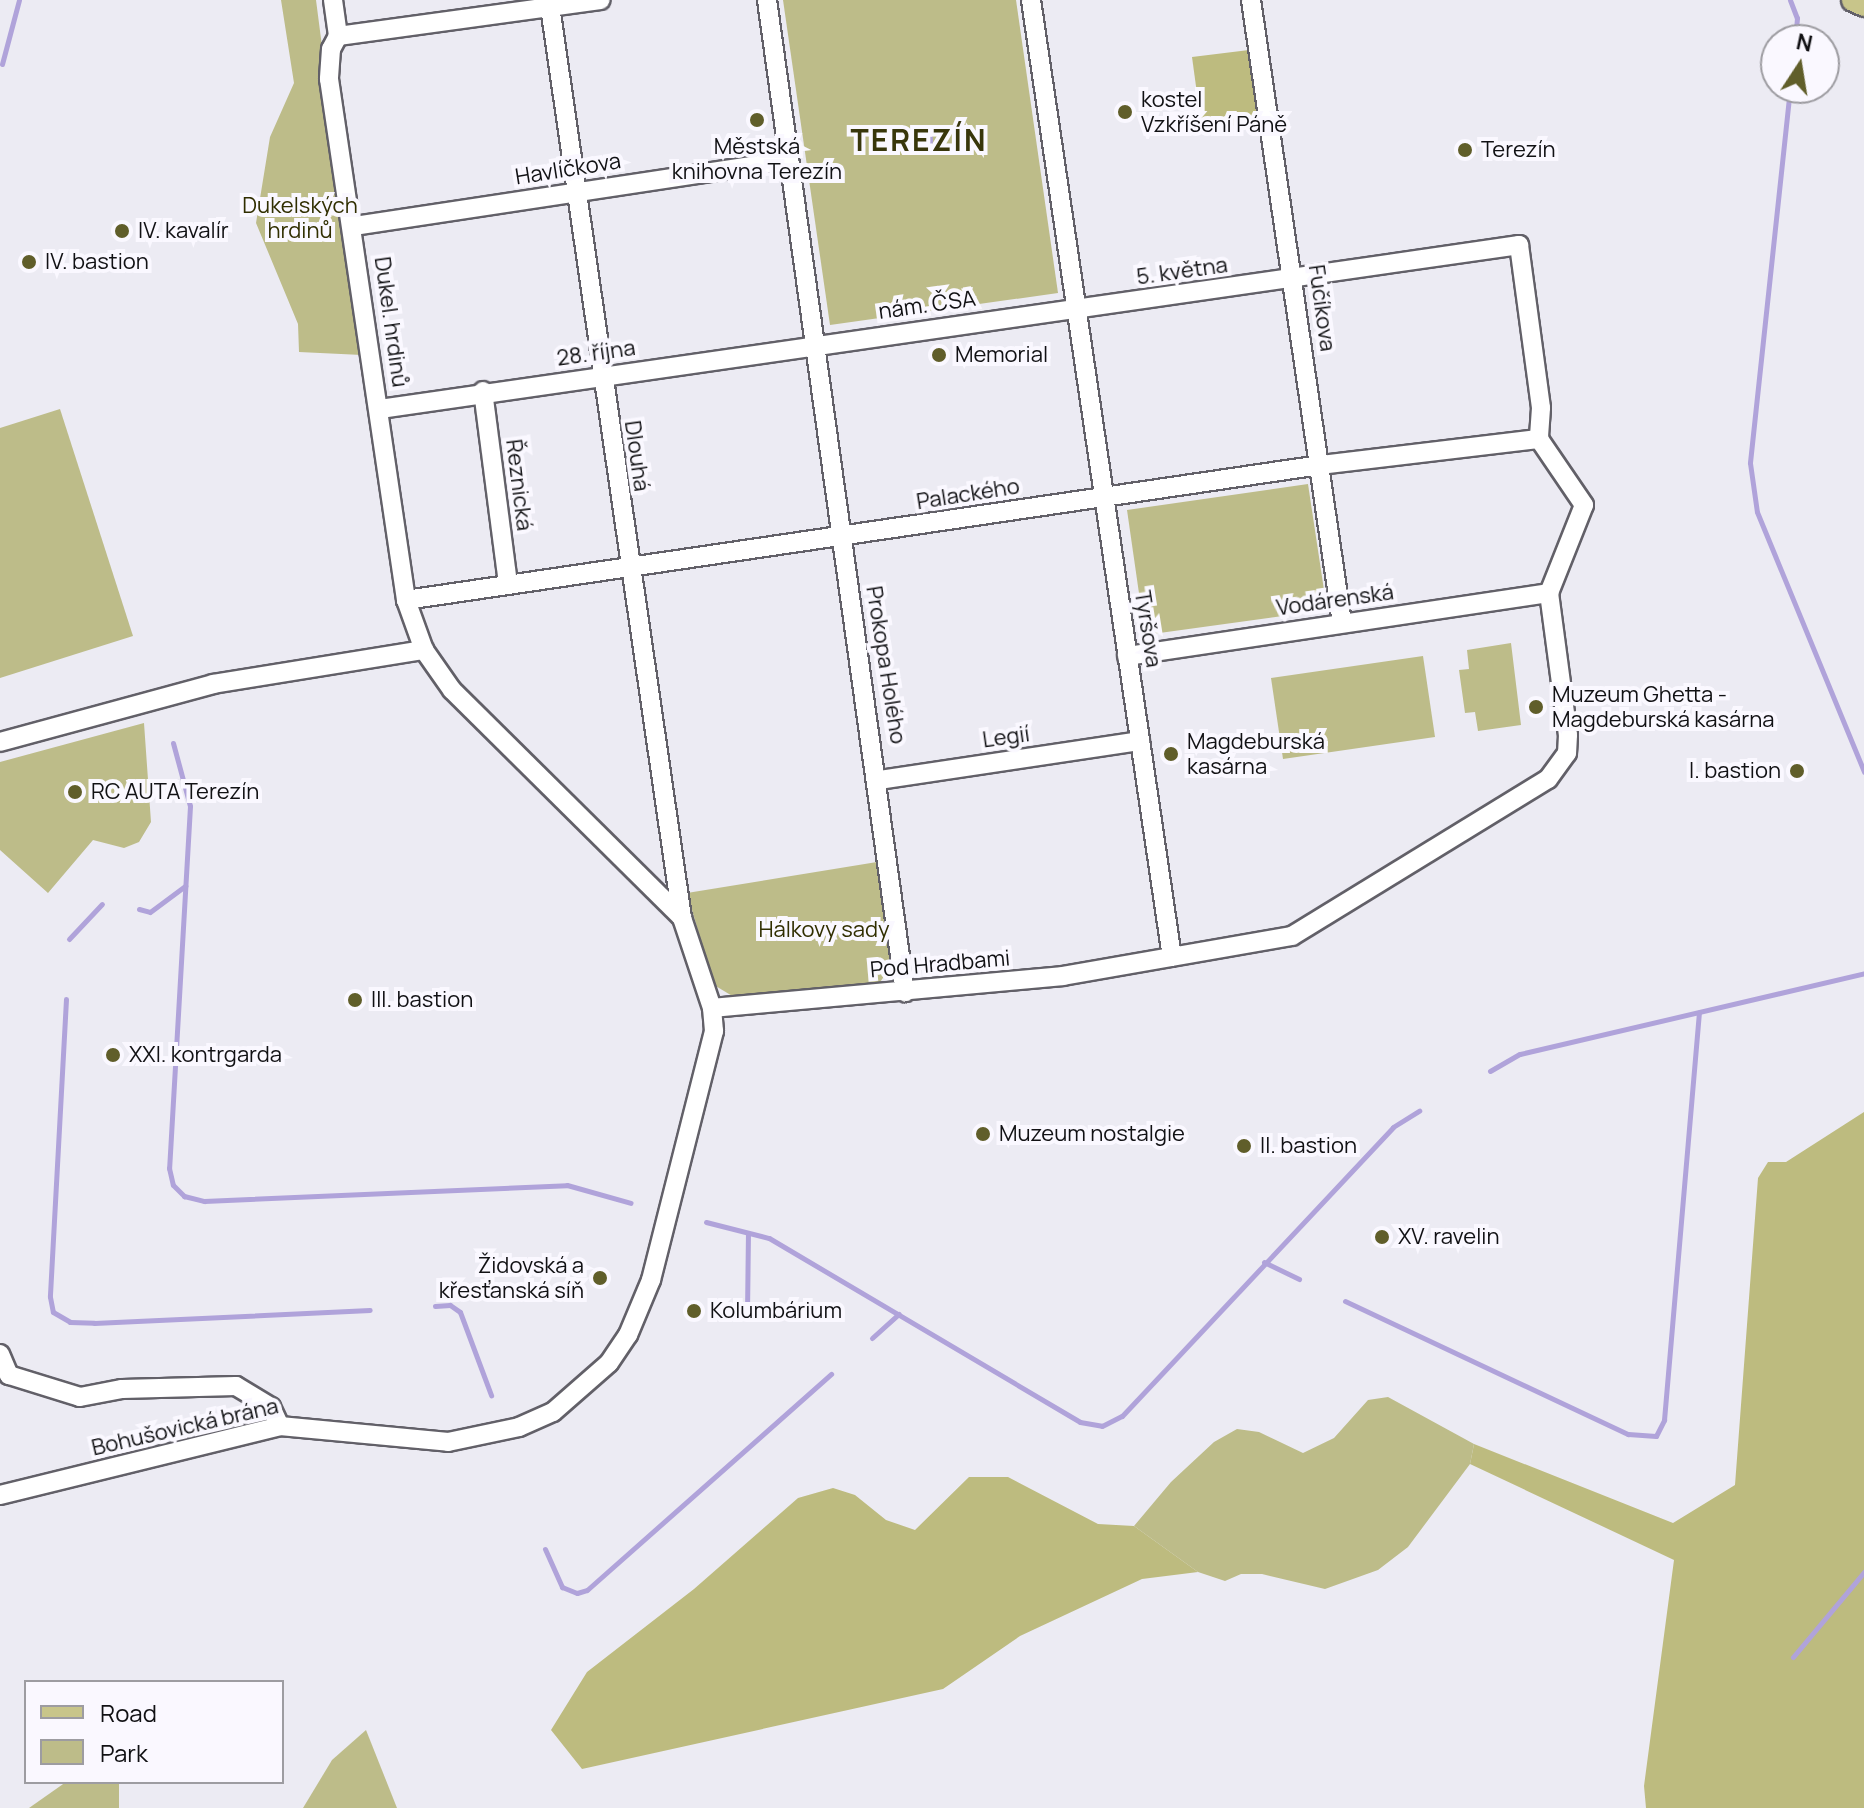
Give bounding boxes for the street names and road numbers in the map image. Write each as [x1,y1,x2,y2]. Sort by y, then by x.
street label: Havlíčkova [513,148,623,190]
street label: 5. května [1135,252,1229,290]
street label: Dukel. hrdinů [369,255,413,389]
street label: Fučíkova [1303,263,1341,353]
street label: nám. ČSA [877,285,977,325]
street label: 28. října [555,334,637,372]
street label: Dlouhá [619,419,655,493]
street label: Řeznická [500,438,538,532]
street label: Palackého [915,473,1021,515]
street label: Vodárenská [1275,579,1395,621]
street label: Prokopa Holého [860,584,912,746]
street label: Tyršova [1129,589,1167,669]
street label: Legií [981,721,1031,753]
street label: Pod Hradbami [869,945,1011,983]
street label: Bohušovická brána [89,1393,281,1461]

